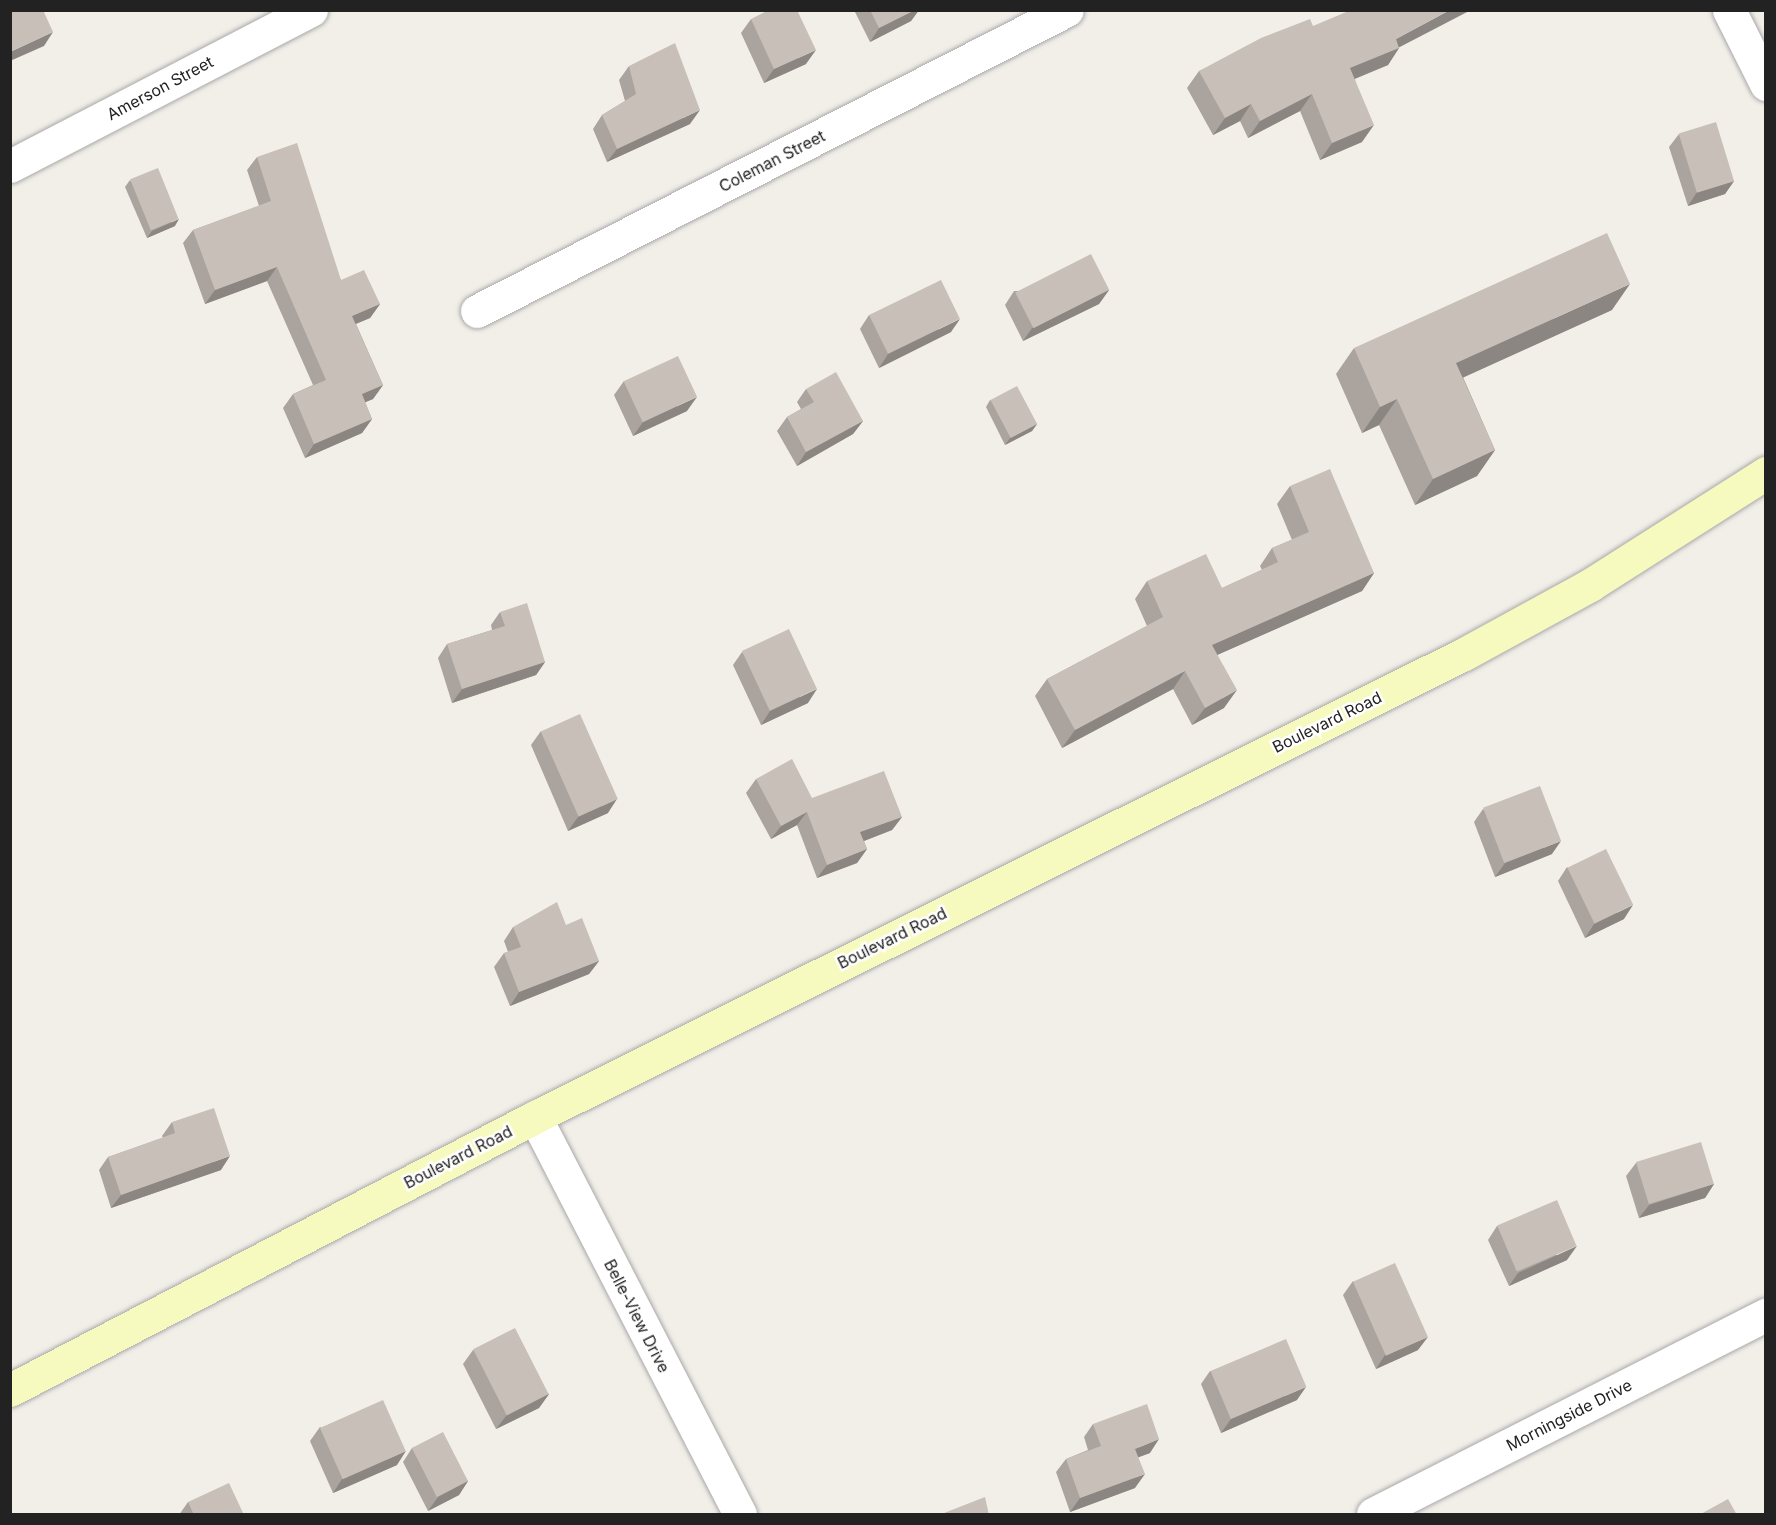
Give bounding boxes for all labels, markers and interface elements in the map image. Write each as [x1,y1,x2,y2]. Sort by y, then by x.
street label: Amerson Street [104,52,216,124]
street label: Coleman Street [716,126,828,196]
street label: Boulevard Road [1269,687,1385,757]
street label: Boulevard Road [834,903,950,973]
street label: Boulevard Road [401,1121,515,1193]
street label: Belle-View Drive [600,1256,674,1376]
street label: Morningside Drive [1503,1375,1635,1455]

